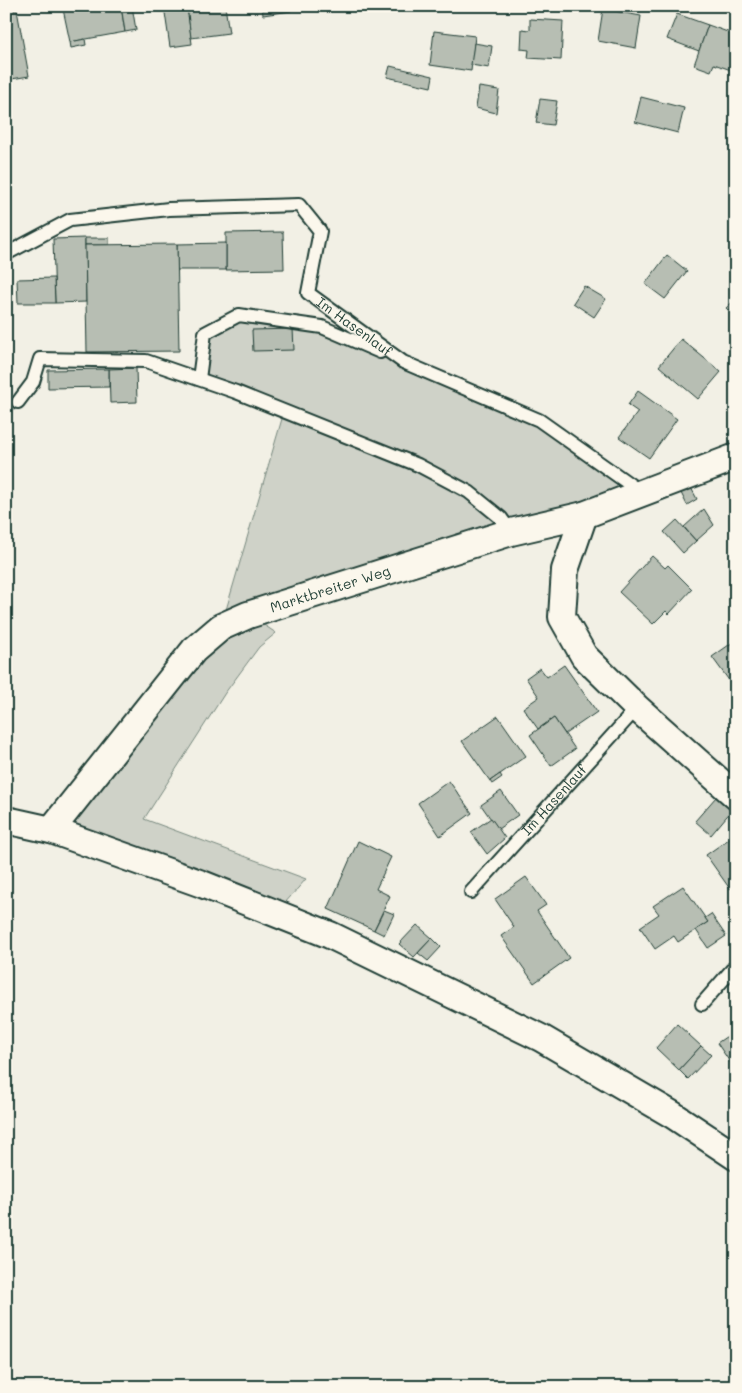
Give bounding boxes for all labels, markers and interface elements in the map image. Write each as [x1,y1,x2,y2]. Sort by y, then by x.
street label: Im Hasenlauf [313,292,397,360]
street label: Marktbreiter Weg [268,561,392,616]
street label: Im Hasenlauf [517,760,591,839]

